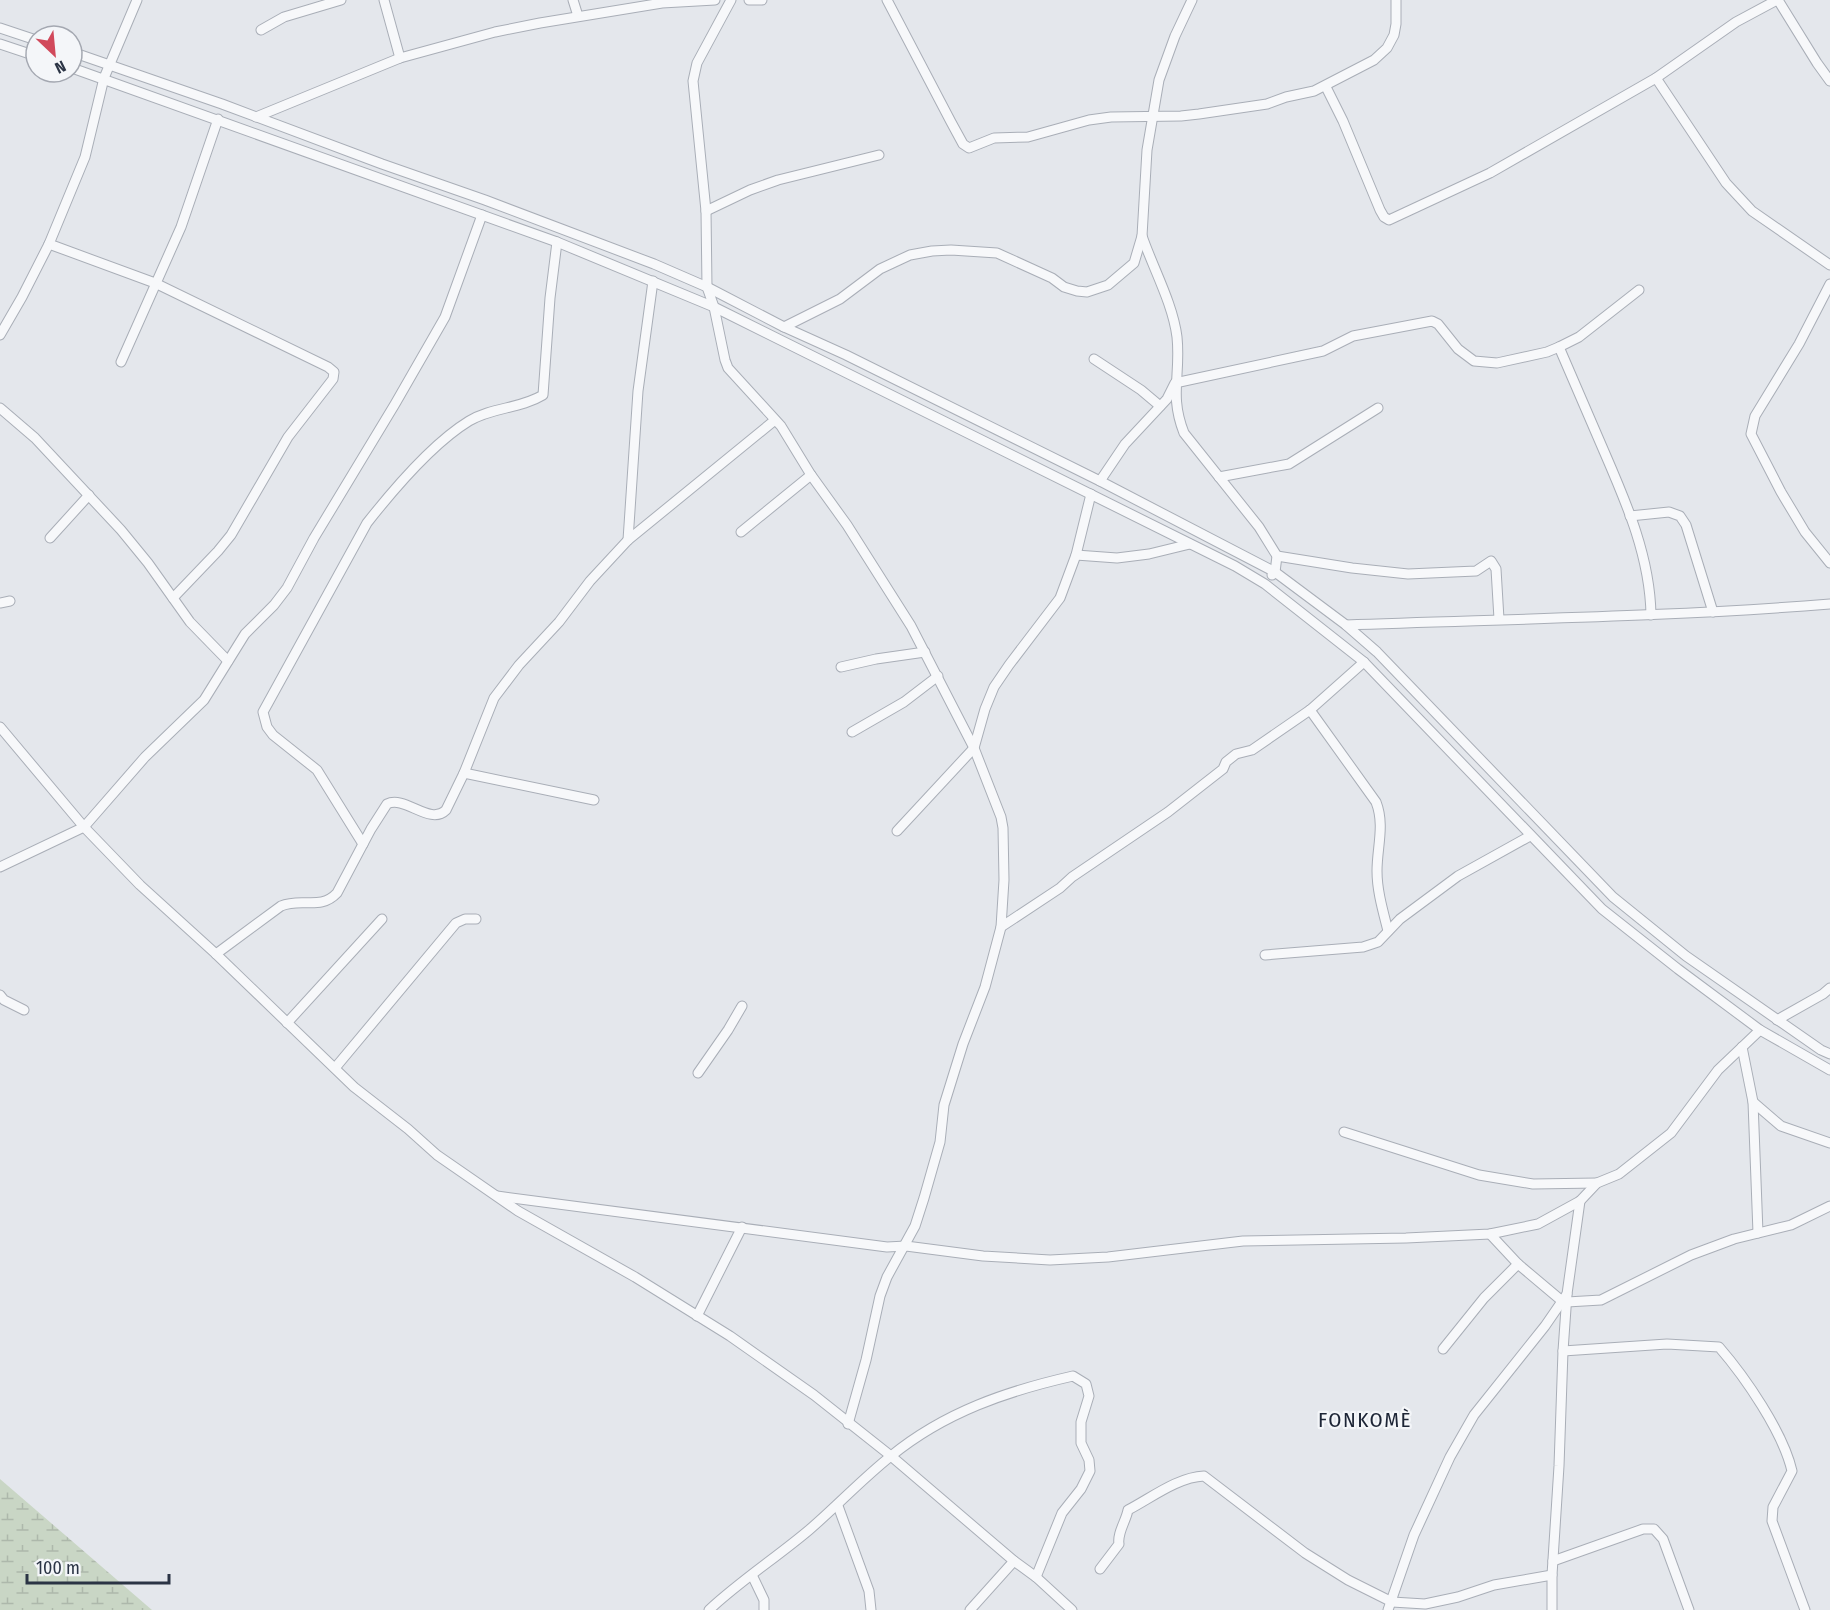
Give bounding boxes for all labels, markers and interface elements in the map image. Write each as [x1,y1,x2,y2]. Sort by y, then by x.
north arrow [24,24,84,84]
text: N [52,56,69,78]
district label: FONKOMÈ [1318,1407,1412,1433]
scale bar [27,1547,170,1585]
text: 100 m [36,1557,80,1579]

